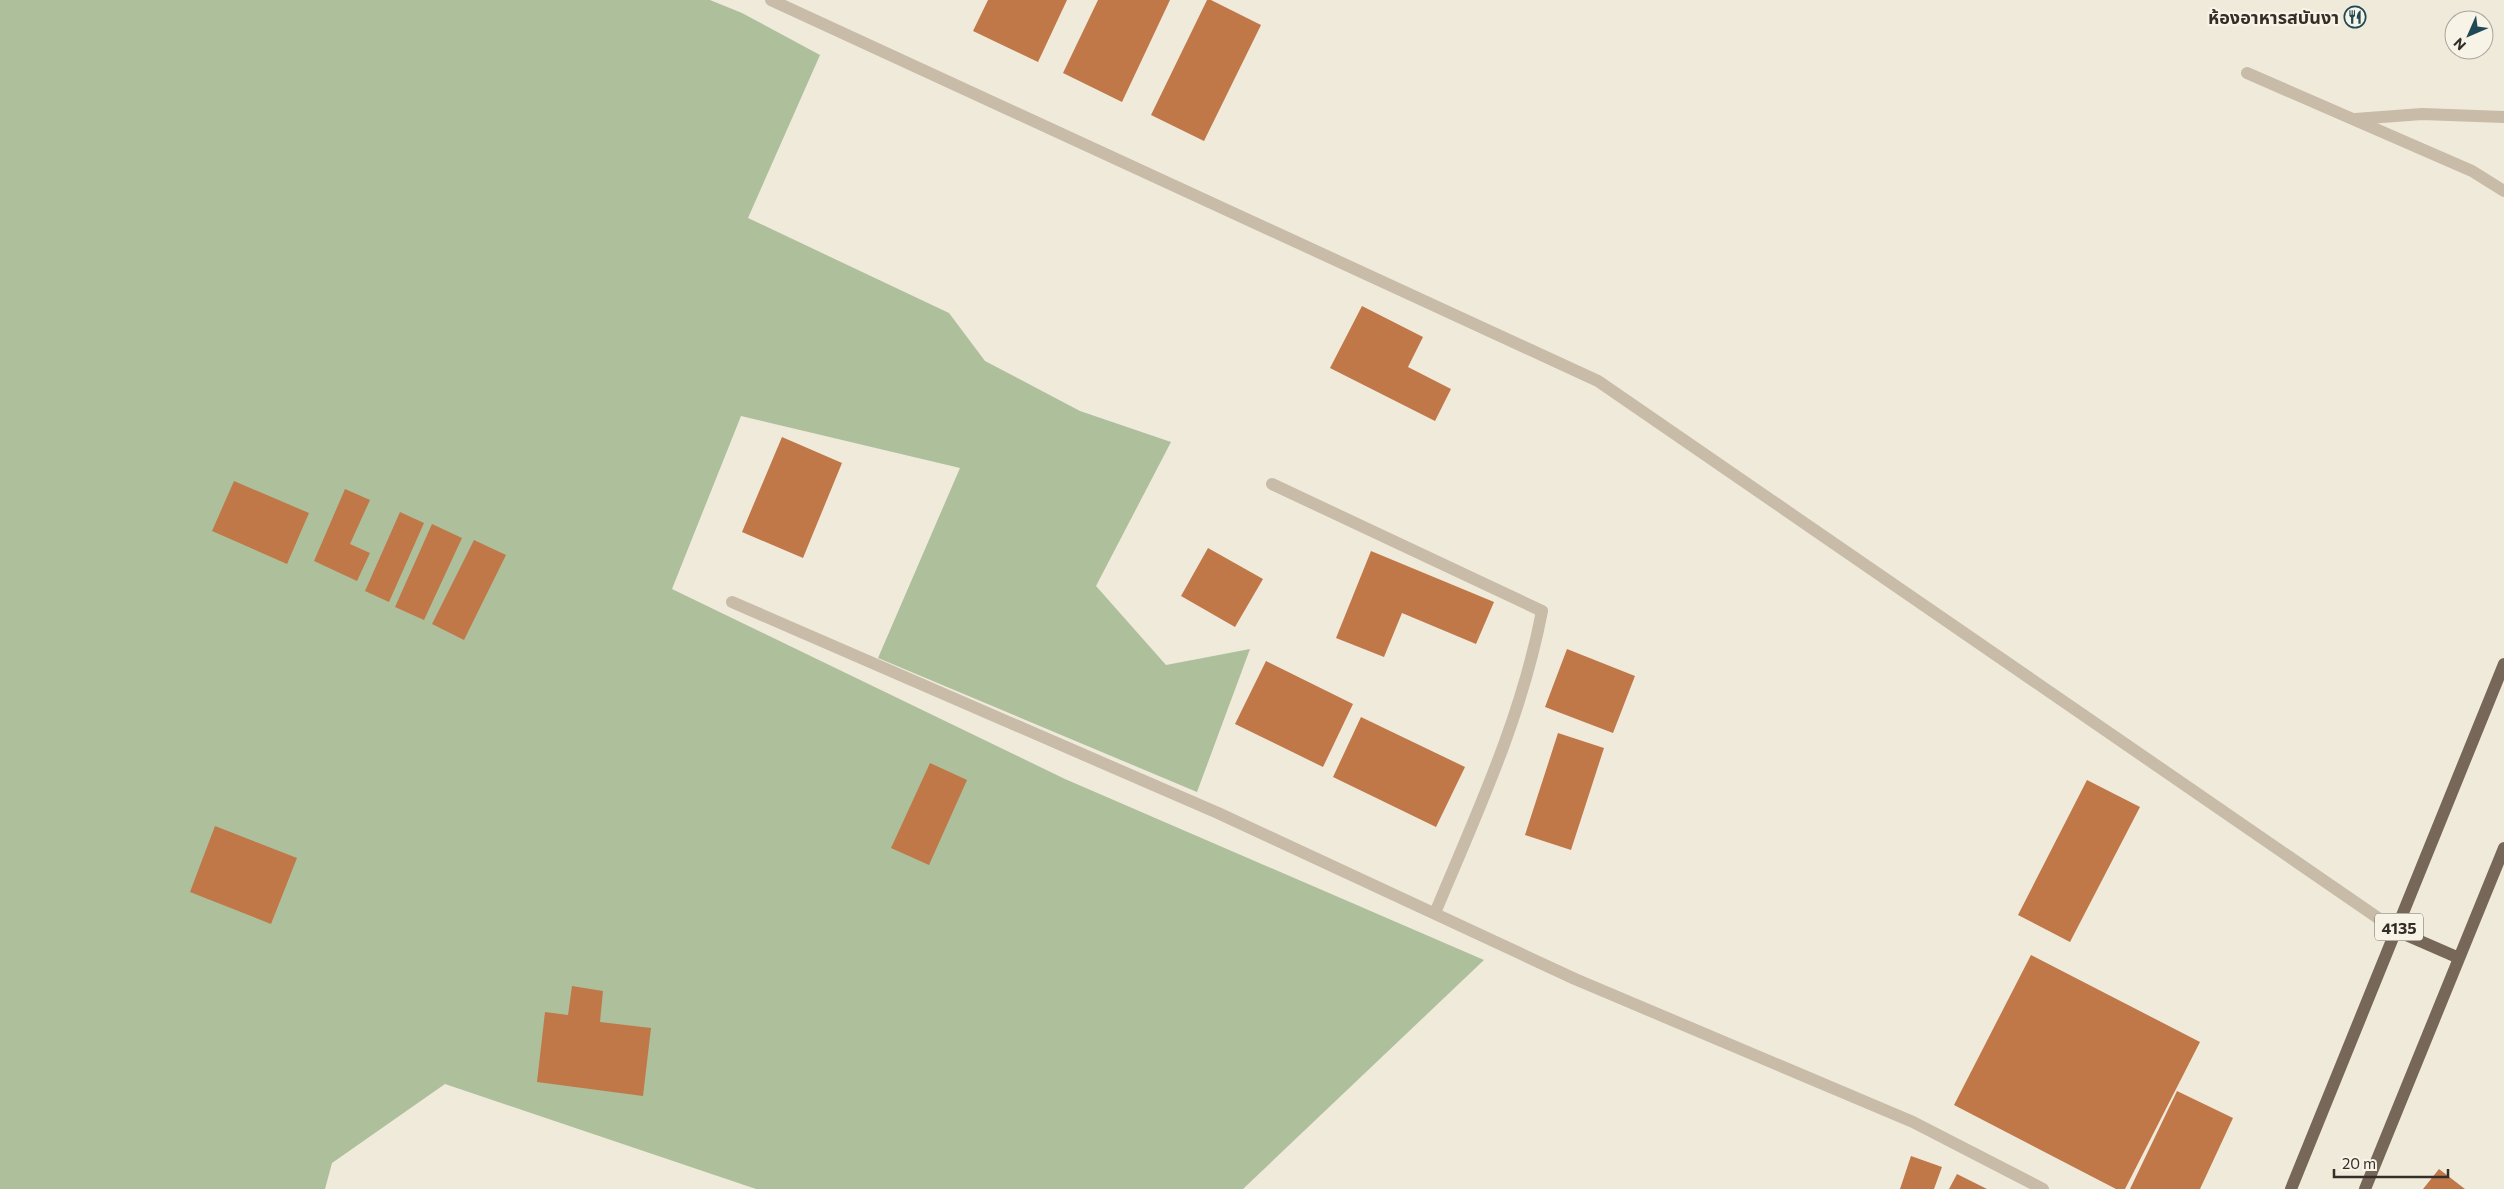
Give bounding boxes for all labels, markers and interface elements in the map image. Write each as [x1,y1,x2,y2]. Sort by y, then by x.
restaurant icon: ห้องอาหารสบันงา [2343,5,2367,29]
place label: ห้องอาหารสบันงา [2208,6,2339,28]
north arrow [2444,10,2494,60]
text: N [2450,35,2469,54]
road number: 4135 [2375,914,2423,940]
scale bar [2334,1146,2448,1178]
text: 20 m [2342,1154,2376,1172]

